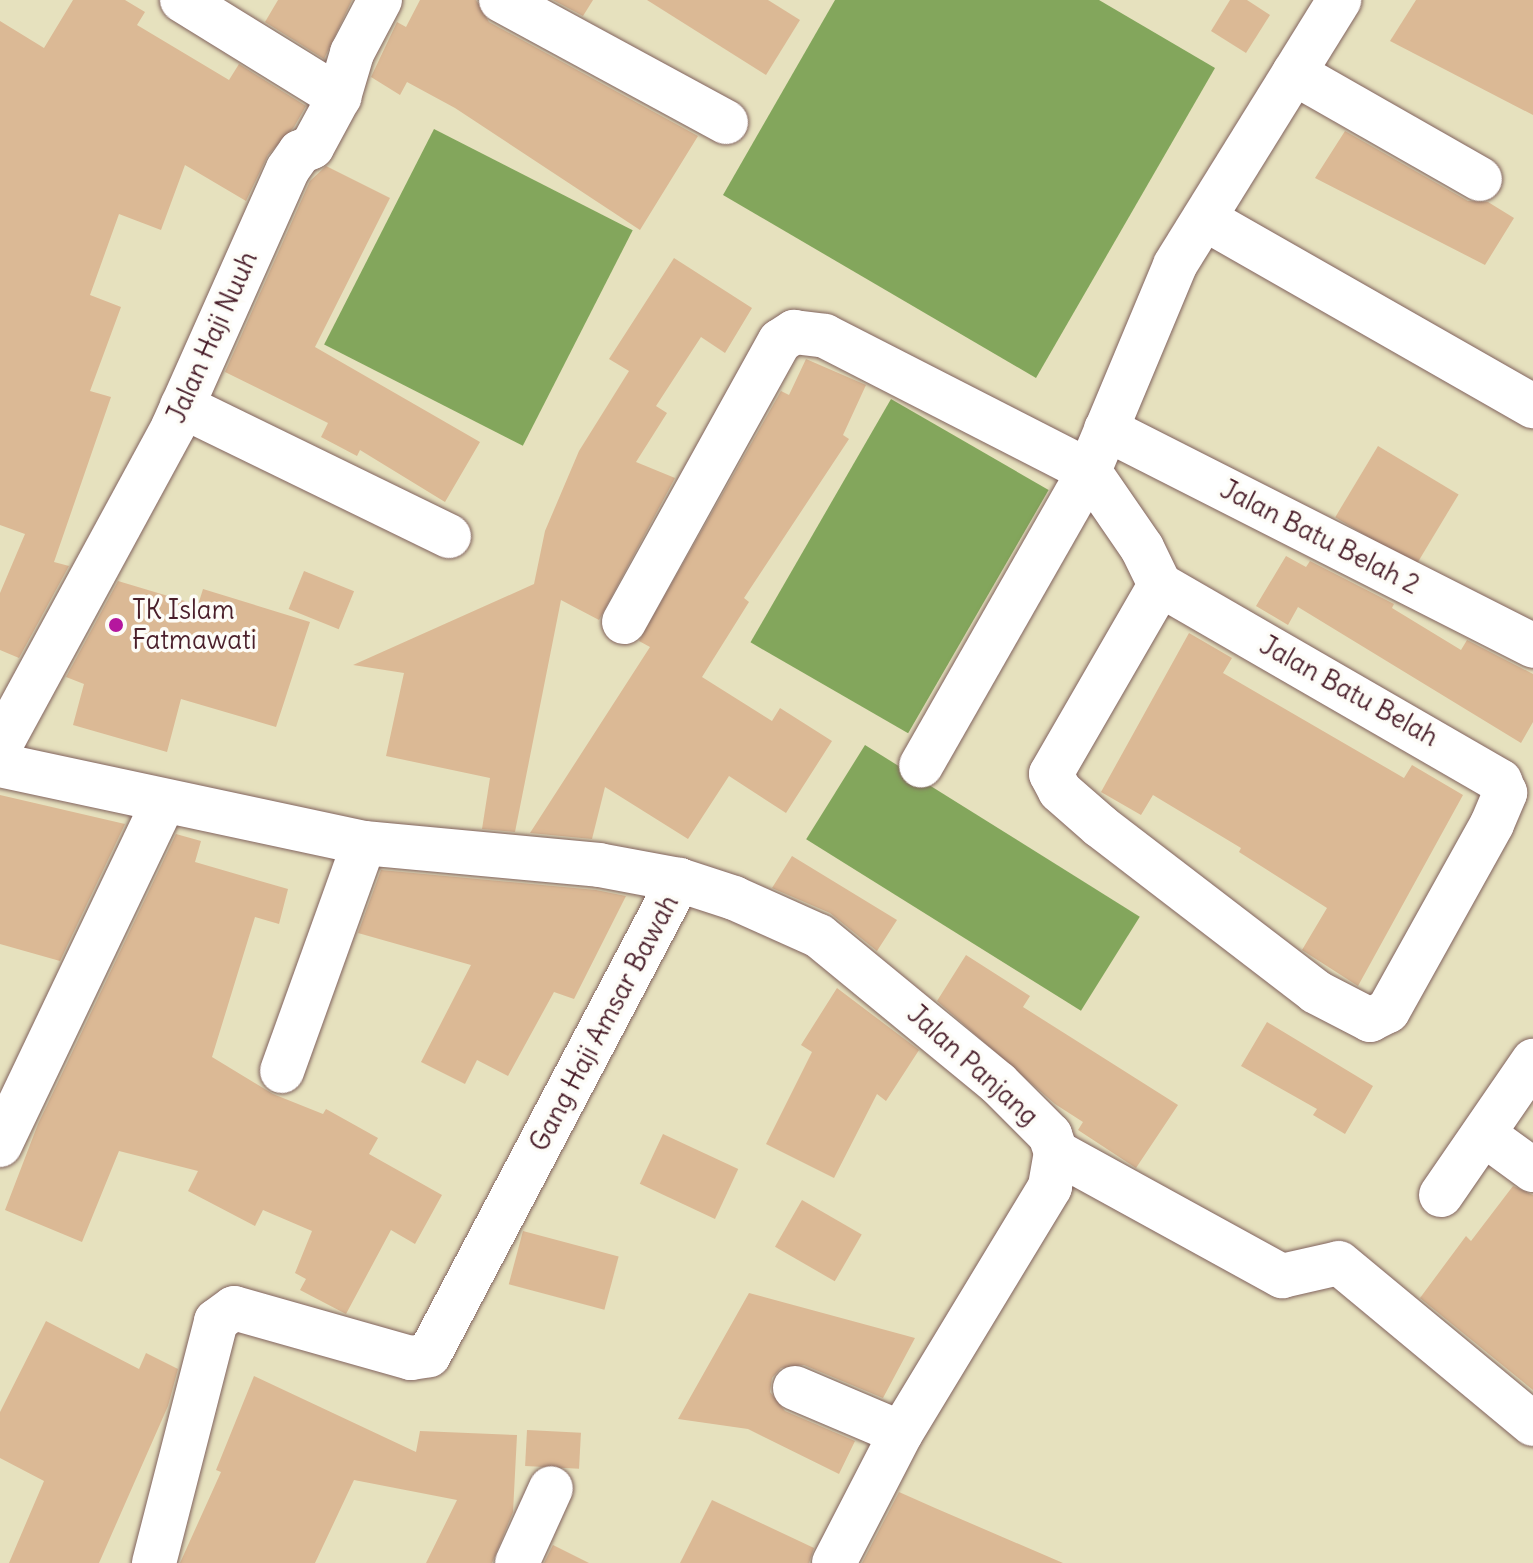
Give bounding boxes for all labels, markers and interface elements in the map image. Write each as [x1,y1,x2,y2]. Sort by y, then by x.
street label: Jalan Haji Nuuh [160,246,264,428]
street label: Jalan Batu Belah 2 [1215,473,1425,601]
place label: TK Islam Fatmawati [132,594,257,656]
marker: TK Islam Fatmawati [107,616,125,634]
street label: Jalan Batu Belah [1255,629,1443,753]
street label: Gang Haji Amsar Bawah [523,889,685,1157]
street label: Jalan Panjang [901,998,1045,1132]

